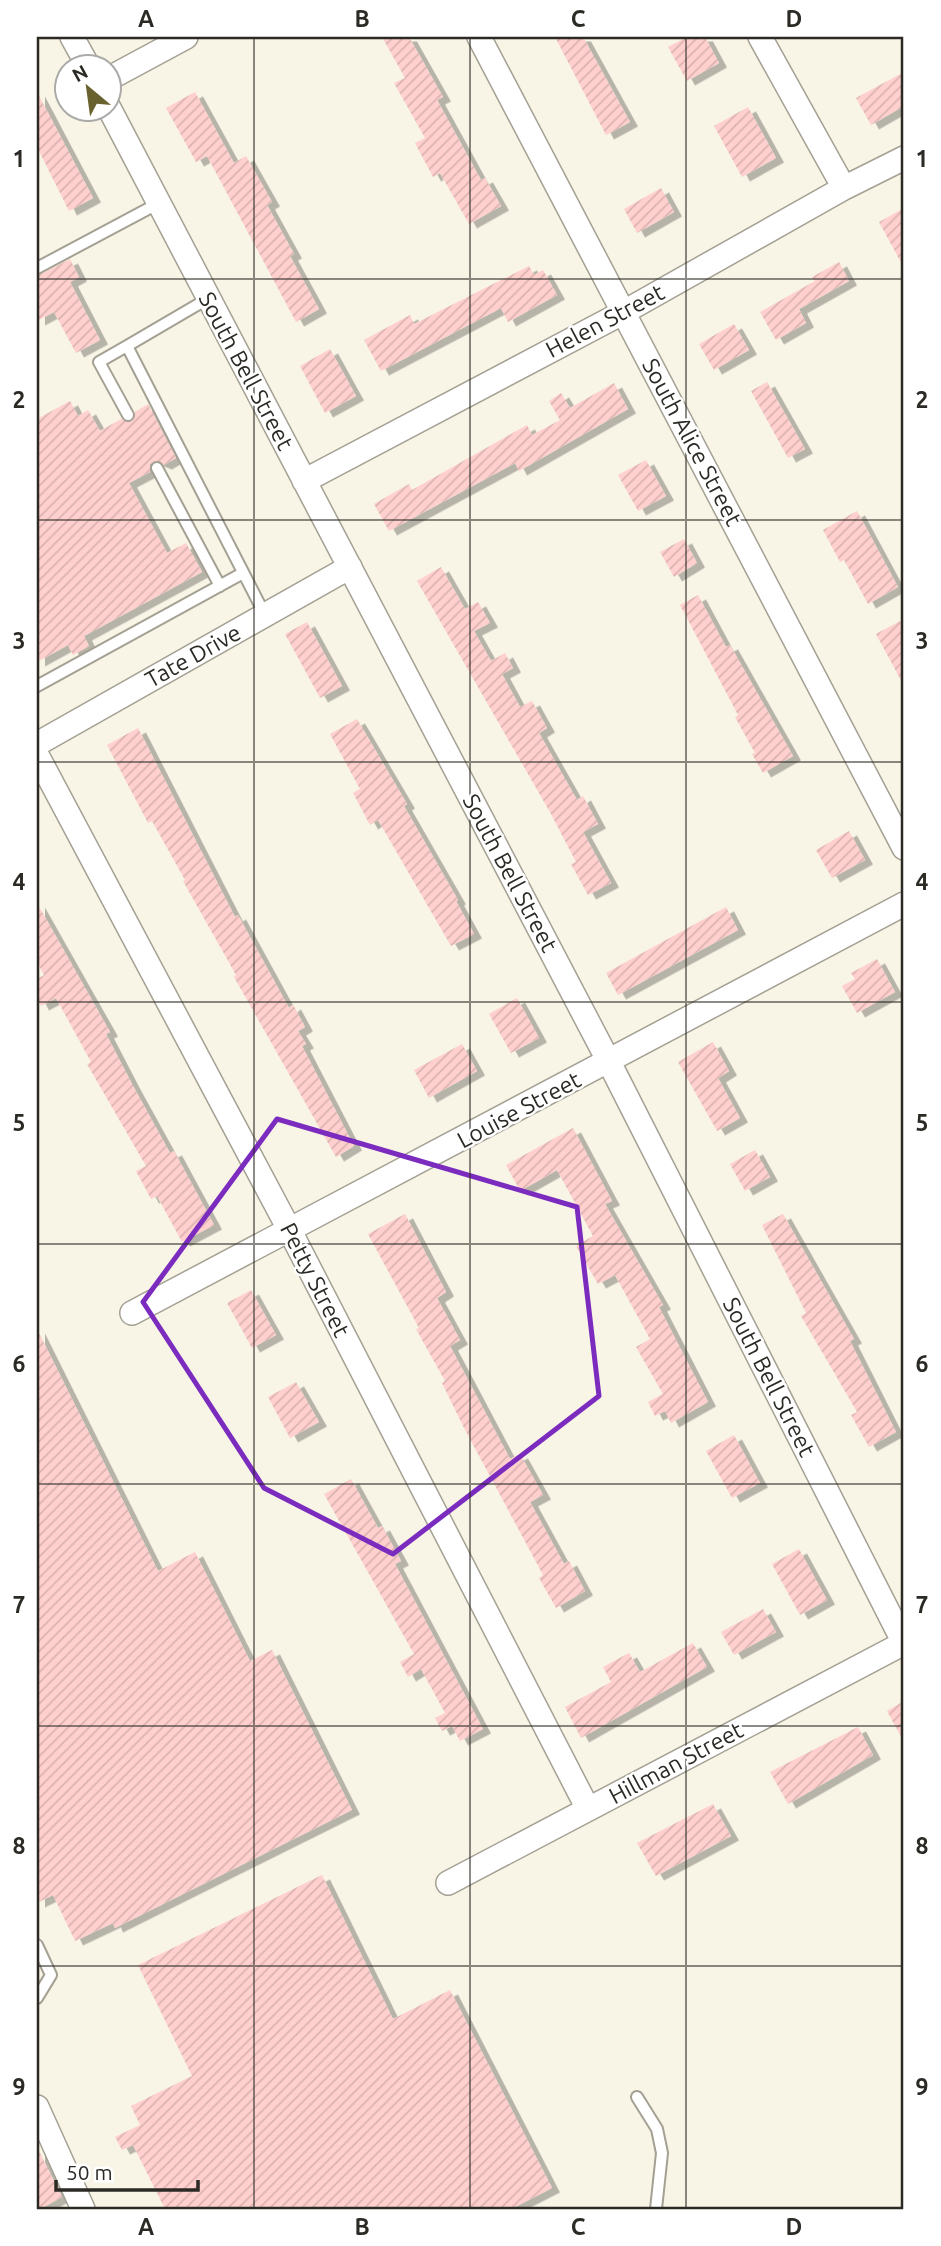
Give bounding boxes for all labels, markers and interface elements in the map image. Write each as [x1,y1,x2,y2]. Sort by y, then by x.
text: A [138,6,154,31]
text: B [354,6,370,31]
text: C [571,6,586,31]
text: D [786,6,802,31]
north arrow [52,52,122,122]
text: N [68,60,91,86]
text: 1 [13,146,25,171]
text: 1 [916,146,928,171]
street label: Helen Street [541,279,668,362]
street label: South Bell Street [194,288,299,454]
street label: South Alice Street [638,354,747,530]
text: 2 [13,387,25,412]
text: 2 [916,387,928,412]
street label: Tate Drive [141,619,245,692]
text: 3 [13,628,25,653]
text: 3 [916,628,928,653]
street label: South Bell Street [458,790,563,956]
text: 4 [13,869,26,894]
text: 4 [916,869,929,894]
street label: Louise Street [453,1067,585,1153]
text: 5 [13,1110,25,1135]
text: 5 [916,1110,928,1135]
street label: Petty Street [276,1219,355,1341]
street label: South Bell Street [719,1293,820,1460]
text: 6 [13,1351,26,1376]
text: 6 [916,1351,929,1376]
text: 7 [13,1592,25,1617]
text: 7 [916,1592,928,1617]
street label: Hillman Street [605,1717,747,1808]
text: 8 [13,1833,25,1858]
text: 8 [916,1833,928,1858]
text: 9 [13,2074,25,2099]
text: 9 [916,2074,928,2099]
scale bar [56,2148,198,2192]
text: 50 m [66,2160,113,2184]
text: A [138,2214,154,2239]
text: B [354,2214,370,2239]
text: C [571,2214,586,2239]
text: D [786,2214,802,2239]

